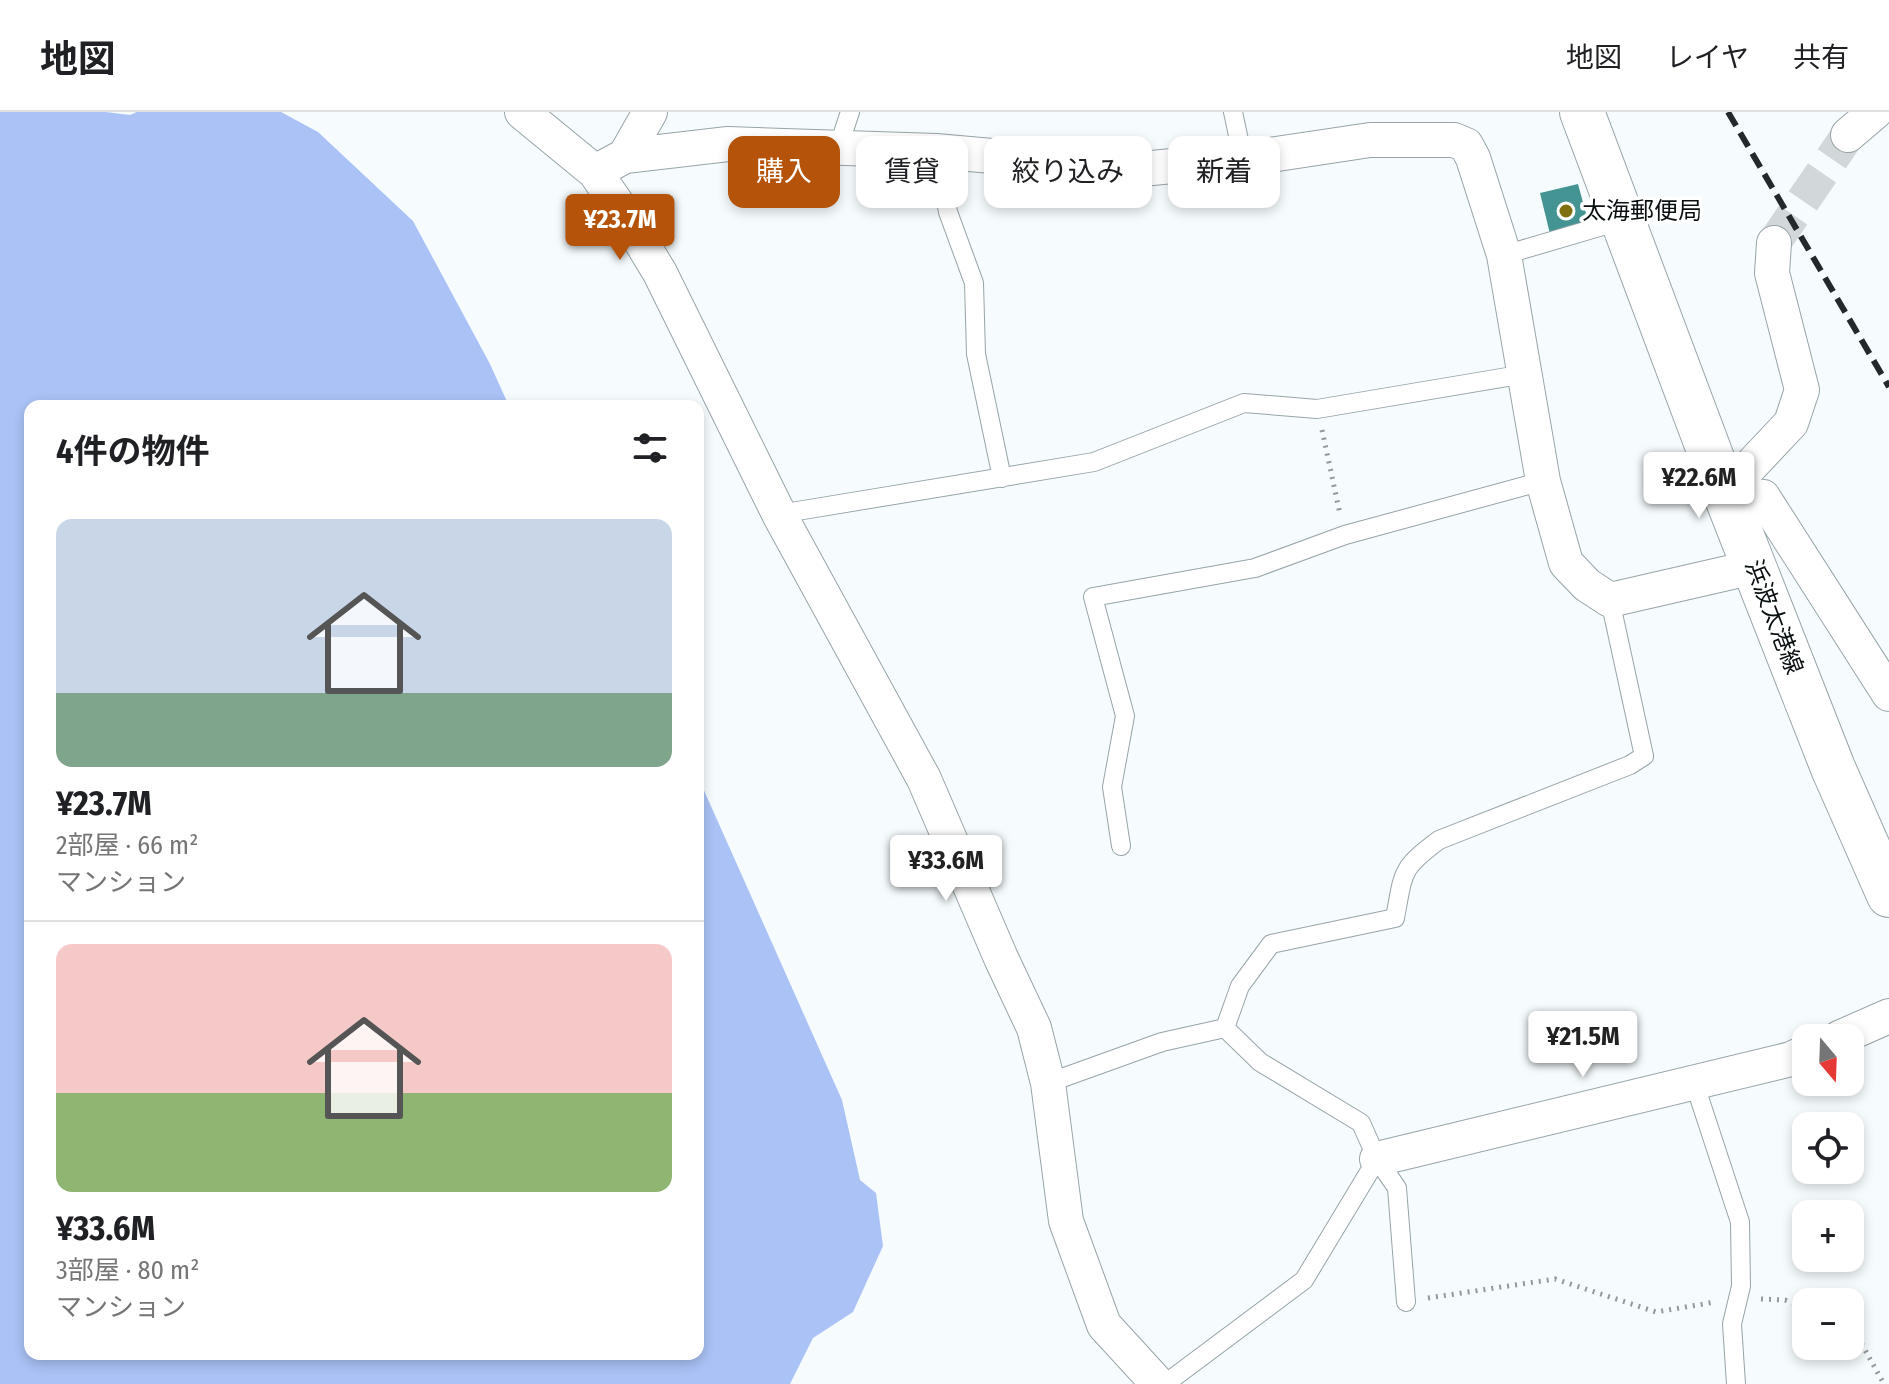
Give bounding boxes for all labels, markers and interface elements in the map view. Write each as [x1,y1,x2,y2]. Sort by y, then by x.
text: 地図 [40,36,116,82]
text: 地図 [1566,41,1622,74]
text: レイヤ [1666,41,1749,74]
text: 共有 [1793,41,1849,74]
chip: 購入 [728,136,840,208]
chip: 賃貸 [856,136,968,208]
chip: 絞り込み [984,136,1152,208]
chip: 新着 [1168,136,1280,208]
pin: ¥23.7M [555,194,685,262]
place label: 太海郵便局 [1582,197,1702,225]
marker: 太海郵便局 [1557,202,1575,220]
text: ¥23.7M [583,204,657,235]
icon: filters [628,426,672,470]
text: 4件の物件 [56,431,209,472]
pin: ¥22.6M [1634,452,1764,520]
text: ¥22.6M [1661,462,1737,493]
street label: 浜波太港線 [1739,556,1809,678]
icon: home [292,571,436,715]
text: ¥23.7M [56,783,152,824]
text: 2部屋 · 66 m² [56,830,198,861]
pin: ¥33.6M [881,835,1011,903]
text: ¥33.6M [908,845,984,876]
text: マンション [56,867,186,898]
icon: home [292,996,436,1140]
pin: ¥21.5M [1518,1011,1648,1079]
text: ¥21.5M [1546,1021,1620,1052]
north arrow [1792,1024,1864,1096]
map controls [1792,1024,1864,1360]
button: locate [1792,1112,1864,1184]
button: + [1792,1200,1864,1272]
text: ¥33.6M [56,1208,155,1249]
text: 3部屋 · 80 m² [56,1255,199,1286]
button: − [1792,1288,1864,1360]
text: マンション [56,1292,186,1323]

